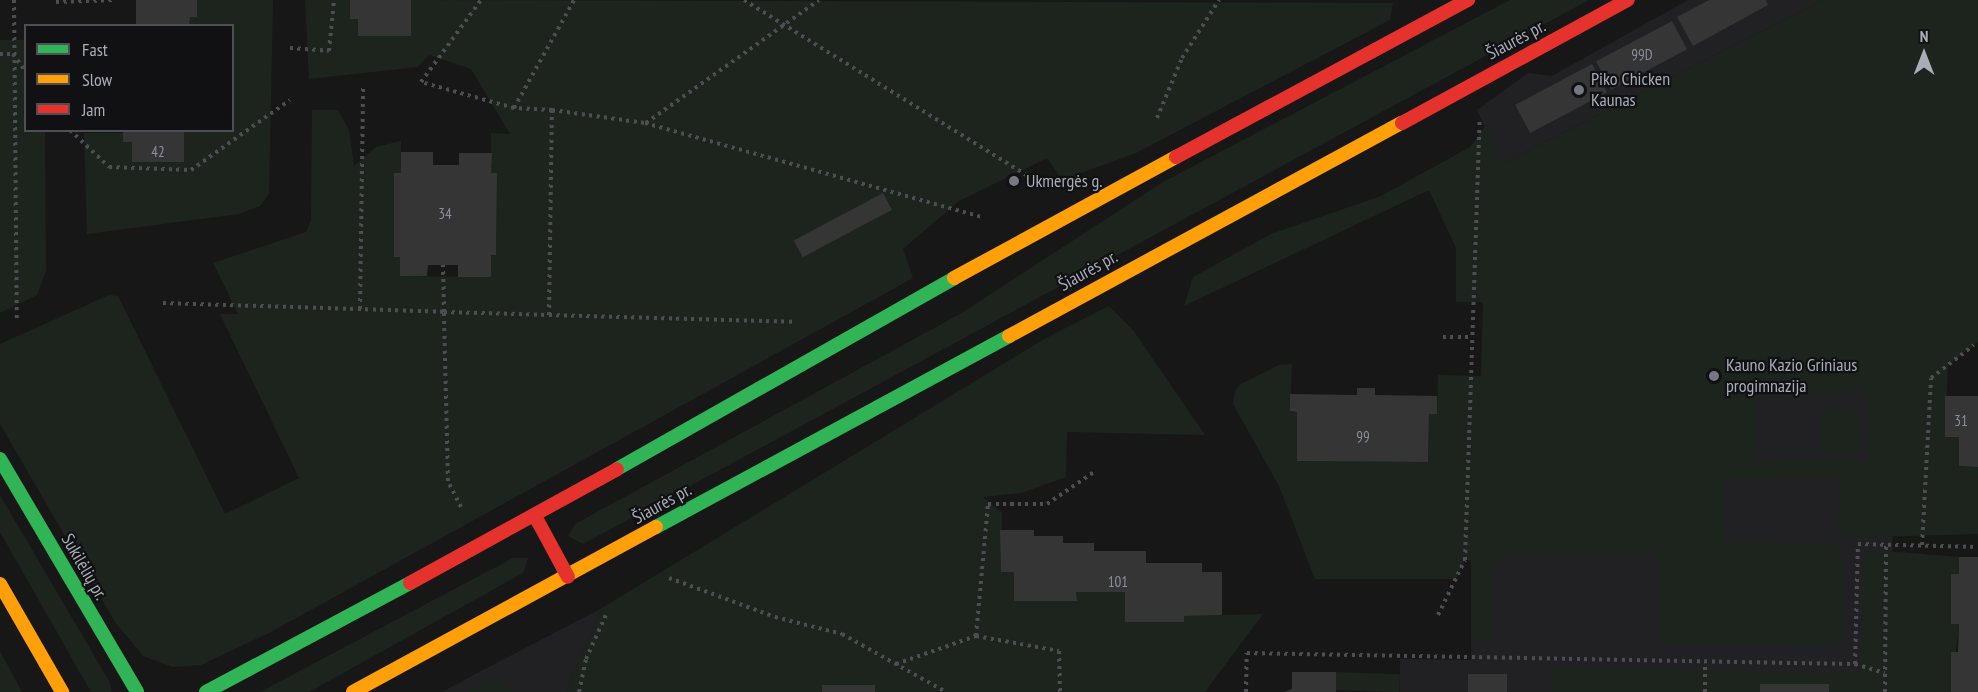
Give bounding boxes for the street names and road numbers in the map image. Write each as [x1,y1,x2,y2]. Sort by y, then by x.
street label: Šiaurės pr. [1483,15,1549,65]
street label: Šiaurės pr. [1055,246,1121,296]
street label: Šiaurės pr. [629,479,695,529]
street label: Sukilėlių pr. [56,530,112,604]

